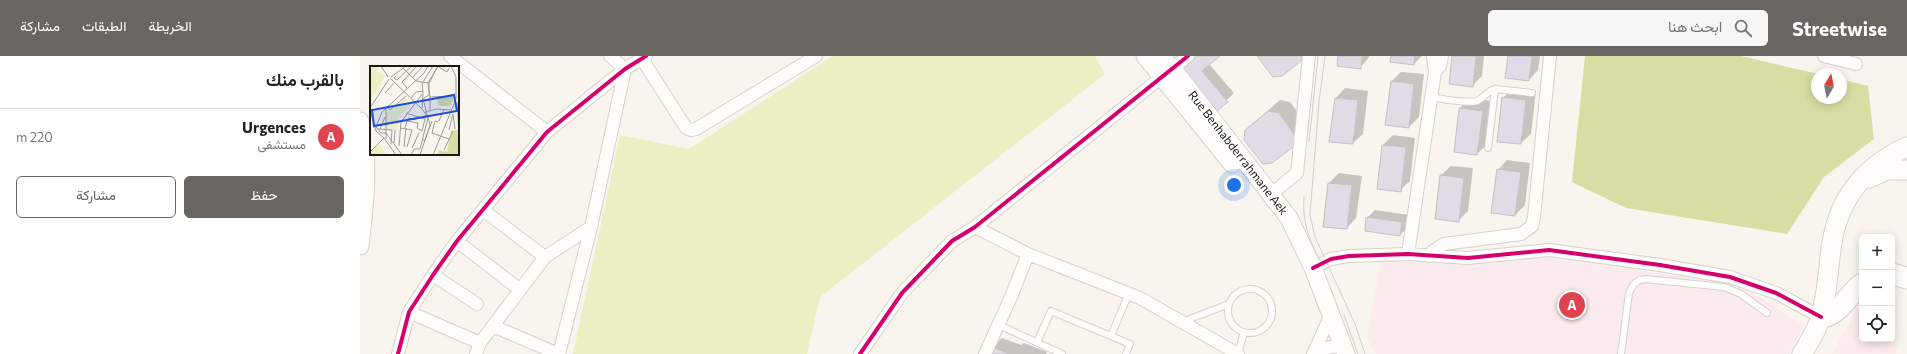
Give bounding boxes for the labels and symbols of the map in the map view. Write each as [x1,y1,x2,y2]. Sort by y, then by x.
inset map [370,66,459,155]
north arrow [1811,68,1847,104]
street label: Rue Benhabderrahmane Aek [1186,88,1292,218]
your location [1224,175,1244,195]
pin: A [1559,290,1585,320]

